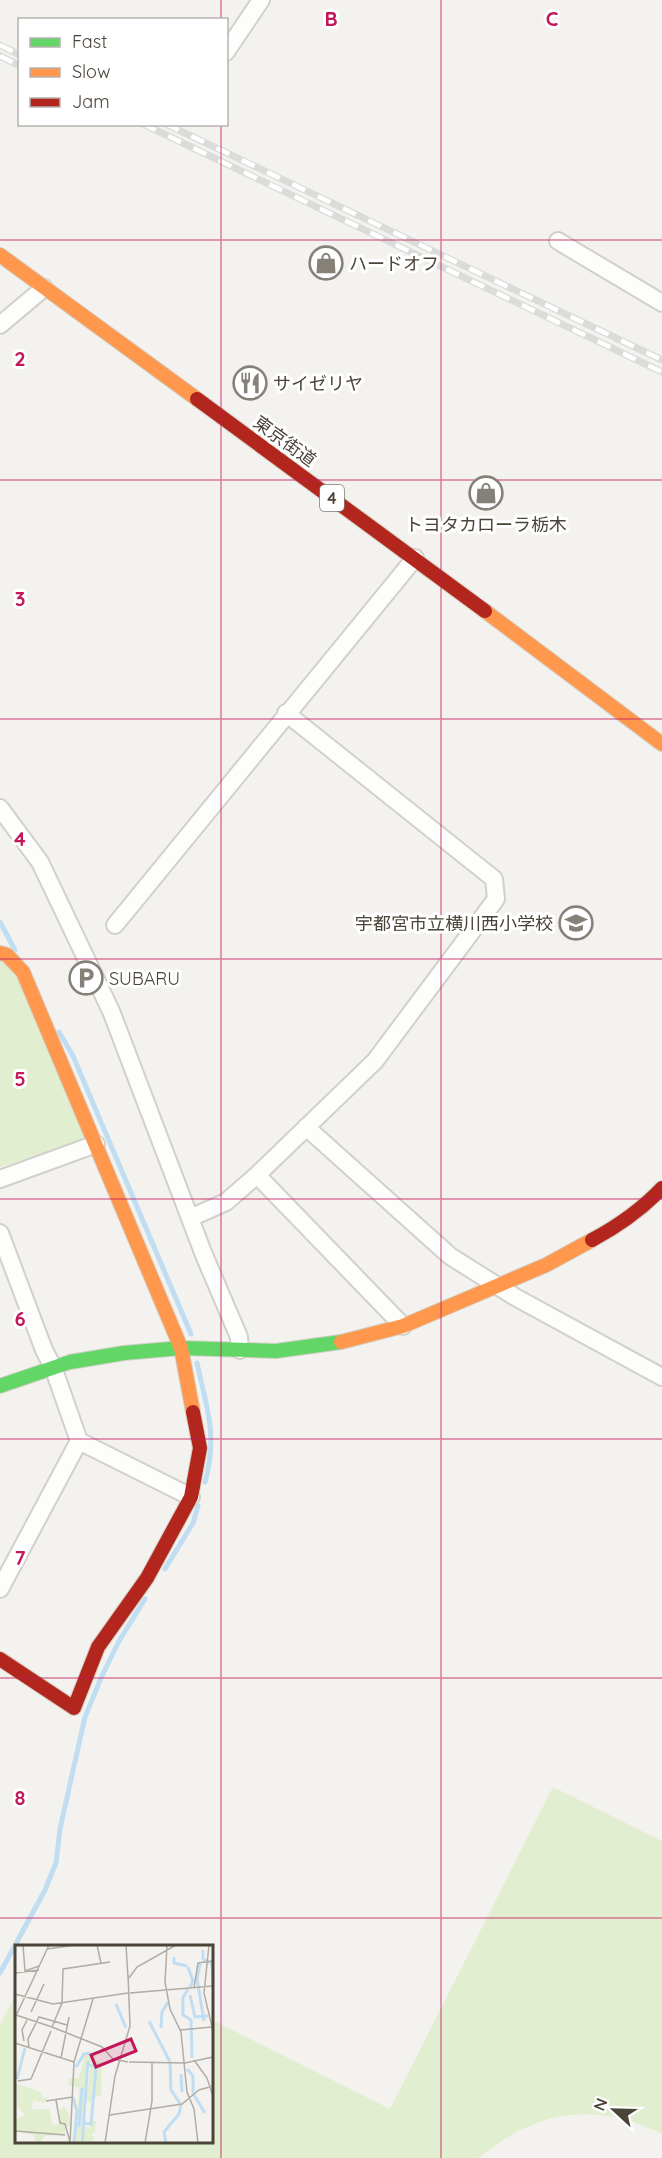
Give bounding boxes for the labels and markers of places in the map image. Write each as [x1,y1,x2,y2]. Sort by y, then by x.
shop icon: ハードオフ [308,245,344,281]
place label: ハードオフ [349,252,439,275]
restaurant icon: サイゼリヤ [232,365,268,401]
place label: サイゼリヤ [273,372,363,395]
shop icon: トヨタカローラ栃木 [468,475,504,511]
place label: トヨタカローラ栃木 [405,513,567,536]
school or university icon: 宇都宮市立横川西小学校 [558,905,594,941]
place label: 宇都宮市立横川西小学校 [355,912,553,935]
parking icon: SUBARU [68,960,104,996]
place label: SUBARU [109,967,180,990]

